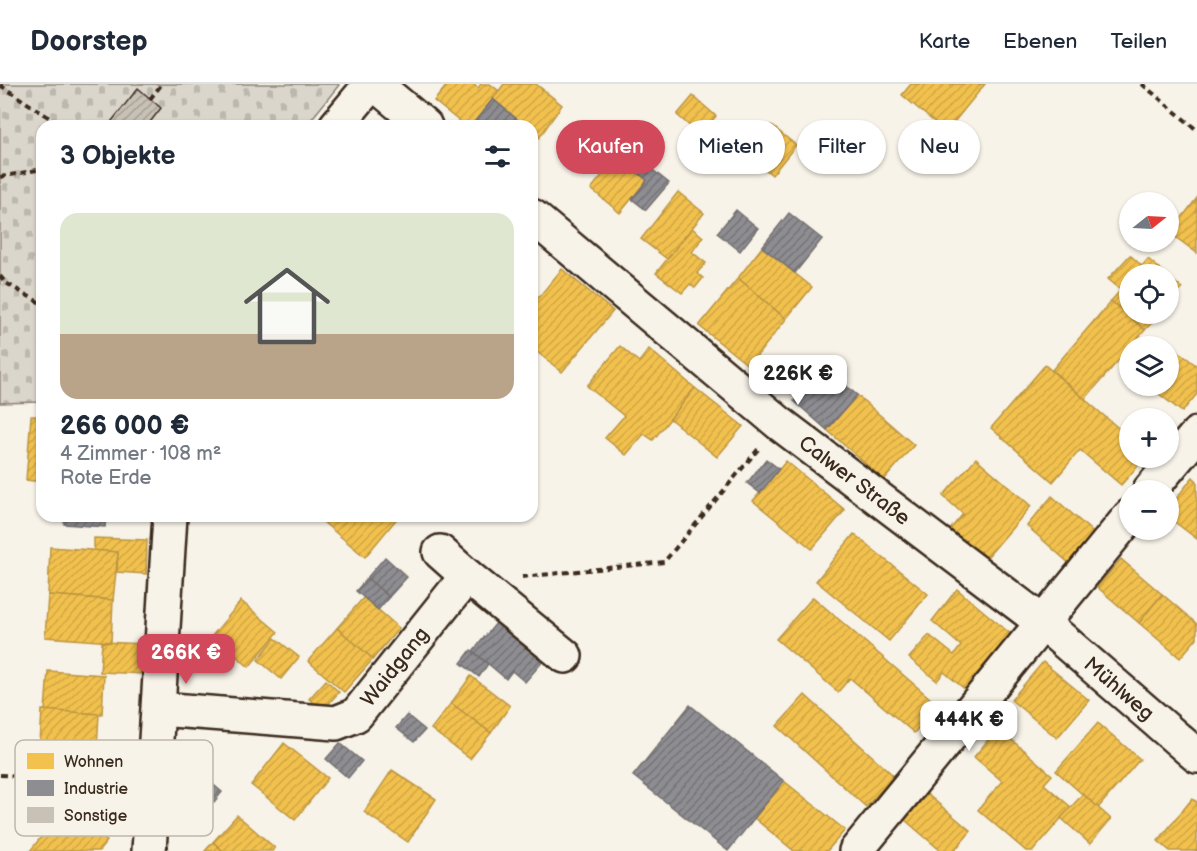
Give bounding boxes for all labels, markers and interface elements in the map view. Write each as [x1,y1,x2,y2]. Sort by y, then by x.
text: Doorstep [30,25,147,58]
text: Karte [919,29,970,54]
text: Ebenen [1003,29,1077,54]
text: Teilen [1110,29,1167,54]
chip: Kaufen [556,120,665,174]
chip: Mieten [677,120,785,174]
chip: Filter [797,120,886,174]
chip: Neu [898,120,980,174]
icon: filters [481,140,514,173]
text: 3 Objekte [60,141,175,172]
north arrow [1119,192,1179,252]
map controls [1119,192,1179,540]
icon: home [233,252,341,360]
button: locate [1119,264,1179,324]
button: layers [1119,336,1179,396]
pin: 226K € [749,355,847,406]
text: 226K € [763,362,833,386]
button: + [1119,408,1179,468]
text: 266 000 € [60,411,189,442]
street label: Calwer Straße [794,430,915,530]
text: 4 Zimmer · 108 m² [60,442,221,466]
text: Rote Erde [60,466,151,490]
button: − [1119,480,1179,540]
street label: Waidgang [355,622,434,711]
pin: 266K € [137,634,235,685]
text: 266K € [151,641,221,665]
street label: Mühlweg [1079,651,1159,726]
pin: 444K € [920,701,1018,752]
text: 444K € [934,708,1004,732]
legend [15,740,213,836]
text: Wohnen [64,753,123,772]
text: Industrie [64,780,128,799]
text: Sonstige [64,807,128,826]

